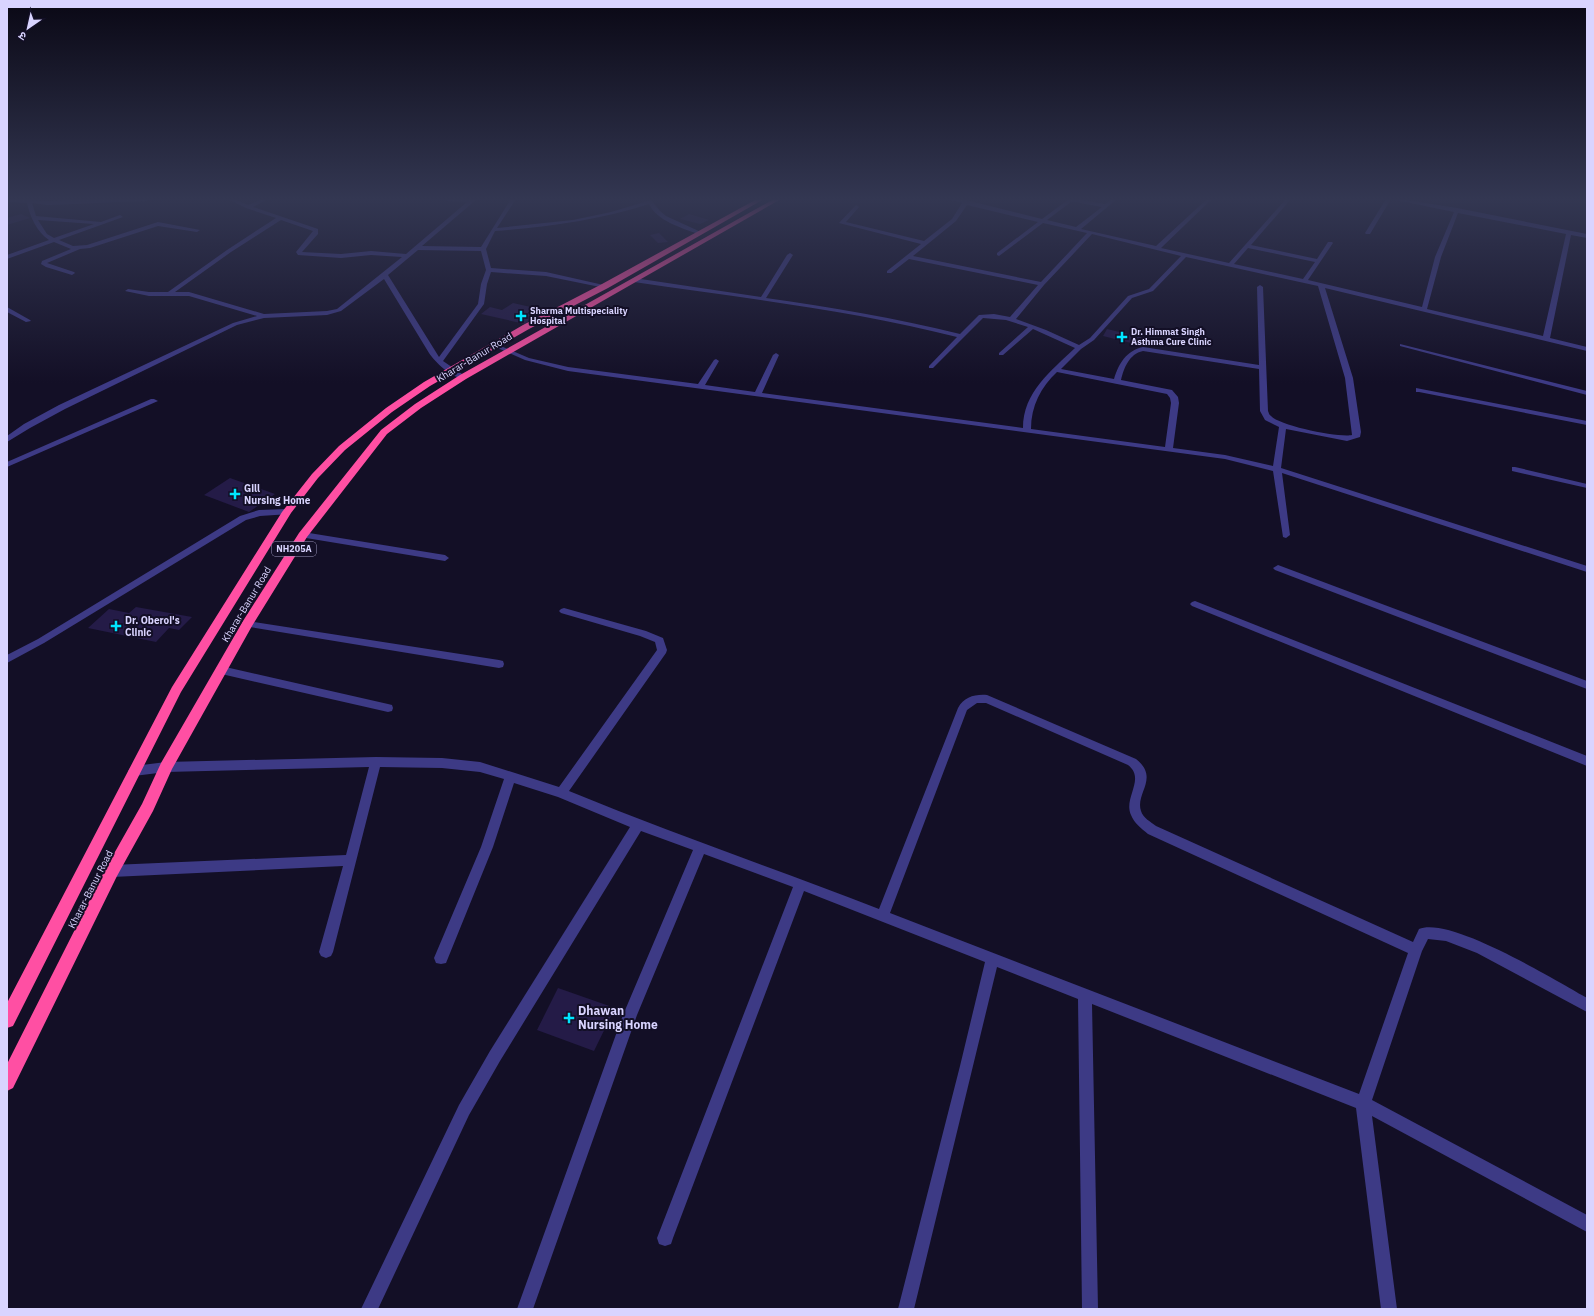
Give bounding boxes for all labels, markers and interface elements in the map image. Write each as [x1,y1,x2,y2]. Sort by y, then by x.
north arrow [8,8,48,48]
text: उ [15,28,29,44]
place label: Sharma Multispeciality Hospital [530,305,628,326]
marker: Sharma Multispeciality Hospital [515,310,527,322]
place label: Dr. Himmat Singh Asthma Cure Clinic [1131,326,1212,347]
street label: Kharar-Banur Road [434,330,514,385]
marker: Dr. Himmat Singh Asthma Cure Clinic [1116,331,1128,343]
place label: Gill Nursing Home [244,482,311,507]
marker: Gill Nursing Home [229,488,241,500]
road number: NH205A [272,542,316,556]
street label: Kharar-Banur Road [219,564,274,644]
place label: Dr. Oberoi's Clinic [125,614,180,639]
marker: Dr. Oberoi's Clinic [110,620,122,632]
street label: Kharar-Banur Road [65,848,116,931]
place label: Dhawan Nursing Home [578,1003,658,1032]
marker: Dhawan Nursing Home [563,1012,575,1024]

